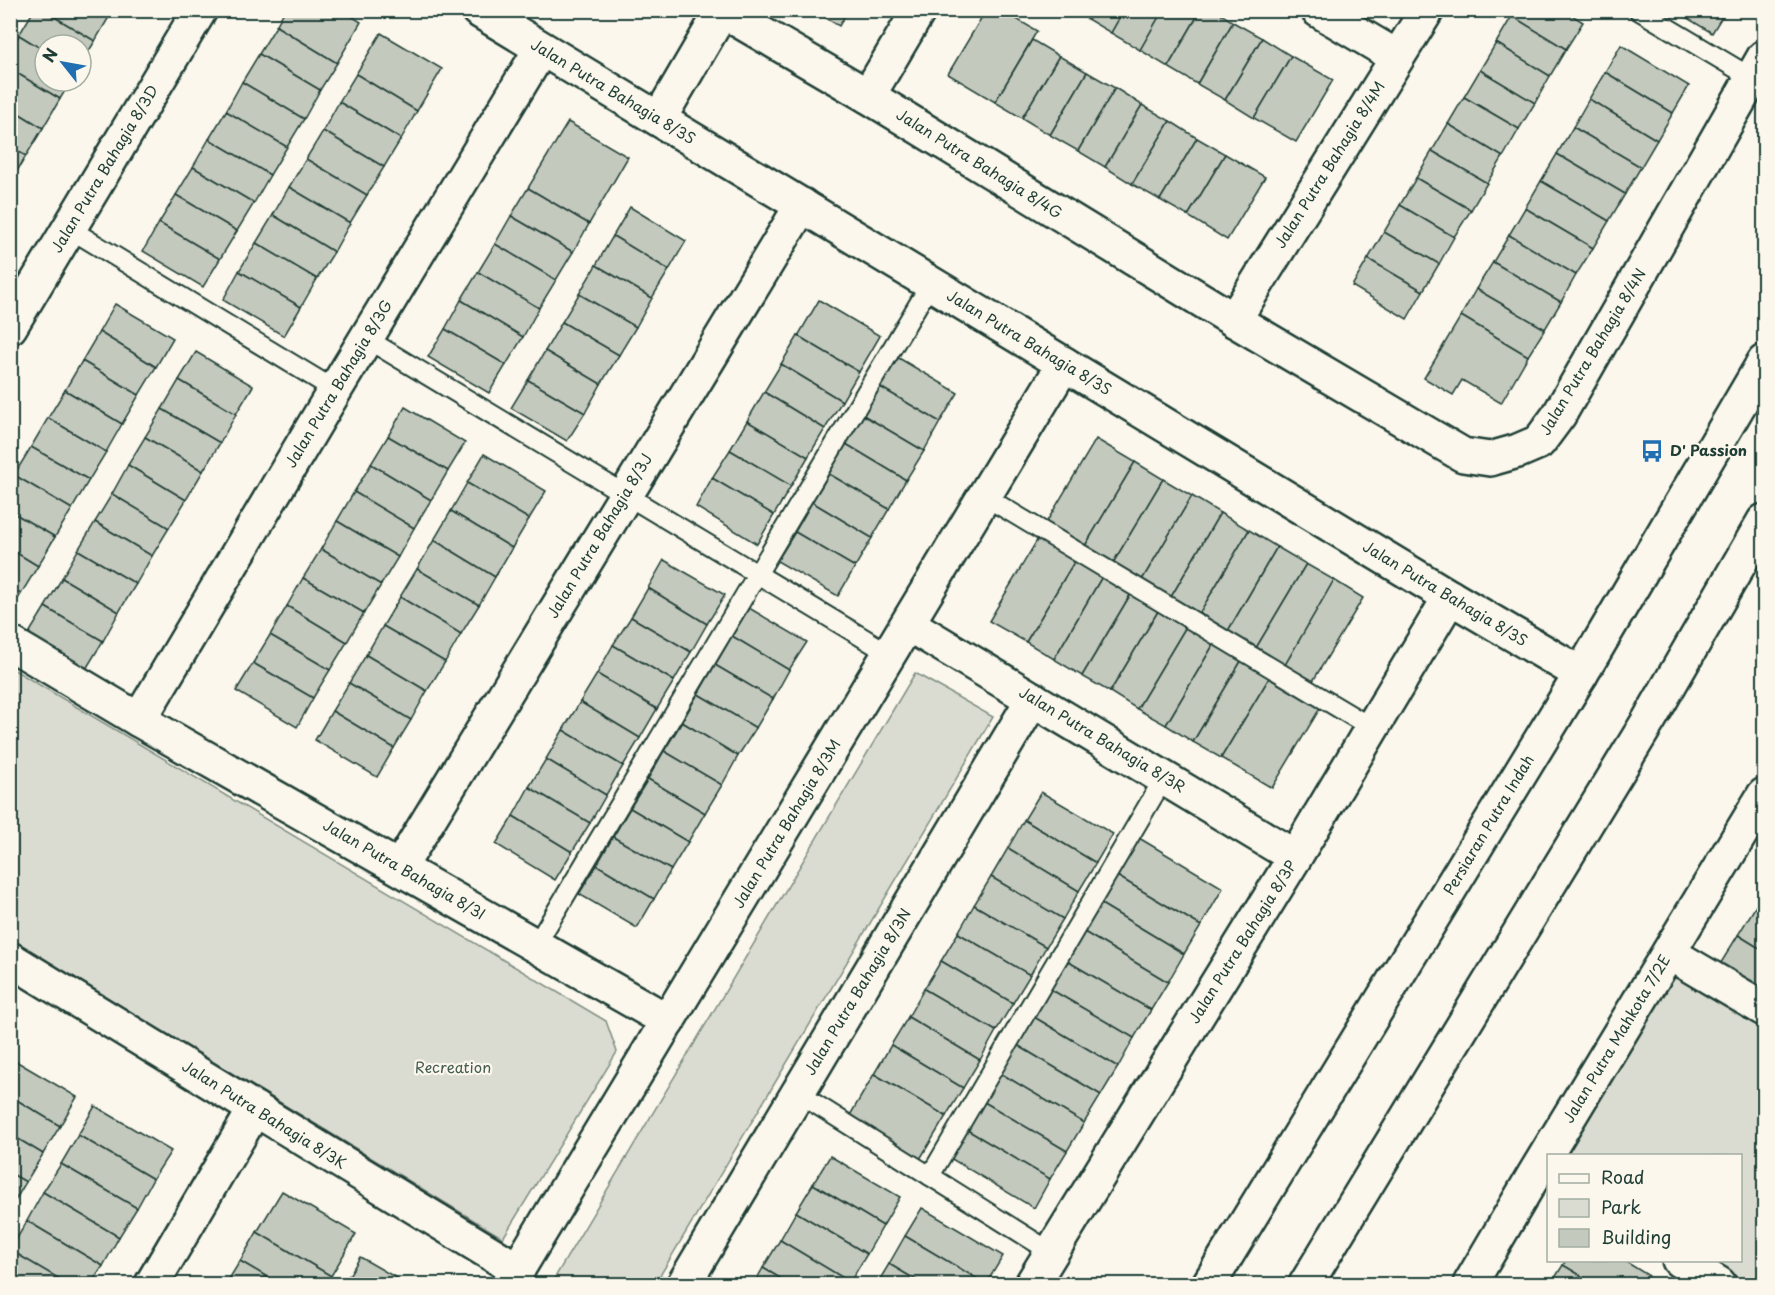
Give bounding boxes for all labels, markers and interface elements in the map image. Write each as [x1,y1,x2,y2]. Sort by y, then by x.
street label: Jalan Putra Bahagia 8/3S [527,32,701,149]
north arrow [33,33,93,93]
text: N [36,43,63,66]
street label: Jalan Putra Bahagia 8/4M [1268,76,1390,252]
street label: Jalan Putra Bahagia 8/3D [44,80,163,256]
street label: Jalan Putra Bahagia 8/4G [892,102,1067,223]
street label: Jalan Putra Bahagia 8/4N [1533,263,1651,439]
street label: Jalan Putra Bahagia 8/3S [943,283,1117,400]
street label: Jalan Putra Bahagia 8/3G [278,295,397,471]
bus stop icon: D' Passion [1639,438,1665,464]
place label: D' Passion [1670,438,1747,461]
street label: Jalan Putra Bahagia 8/3J [540,448,657,622]
street label: Jalan Putra Bahagia 8/3S [1359,534,1533,651]
street label: Jalan Putra Bahagia 8/3R [1015,680,1190,798]
street label: Jalan Putra Bahagia 8/3M [726,734,845,912]
street label: Persiaran Putra Indah [1437,750,1539,899]
street label: Jalan Putra Bahagia 8/3I [319,813,490,925]
street label: Jalan Putra Bahagia 8/3P [1182,855,1302,1027]
street label: Jalan Putra Bahagia 8/3N [798,903,916,1079]
street label: Jalan Putra Mahkota 7/2E [1556,950,1675,1127]
street label: Jalan Putra Bahagia 8/3K [178,1054,351,1174]
park label: Recreation [415,1055,491,1078]
legend [1547,1154,1742,1262]
text: Road [1601,1163,1645,1190]
text: Park [1601,1193,1641,1220]
text: Building [1601,1223,1671,1250]

